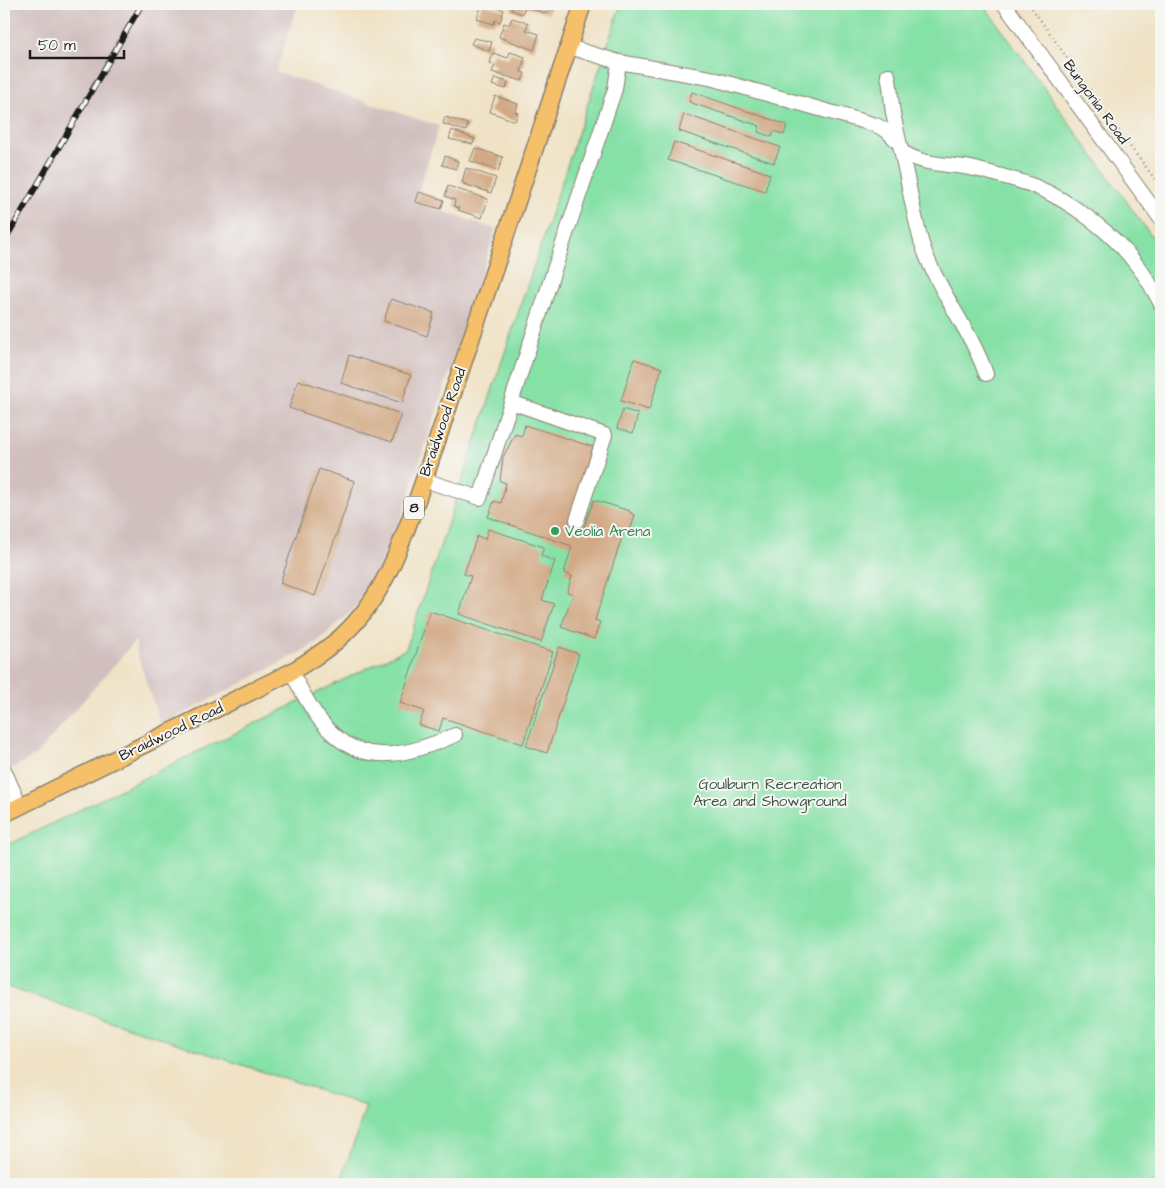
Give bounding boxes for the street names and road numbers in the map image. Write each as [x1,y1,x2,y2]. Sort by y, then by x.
street label: Bungonia Road [1057,55,1134,149]
street label: Braidwood Road [415,365,472,479]
road number: 8 [404,496,424,520]
street label: Braidwood Road [115,698,227,766]

